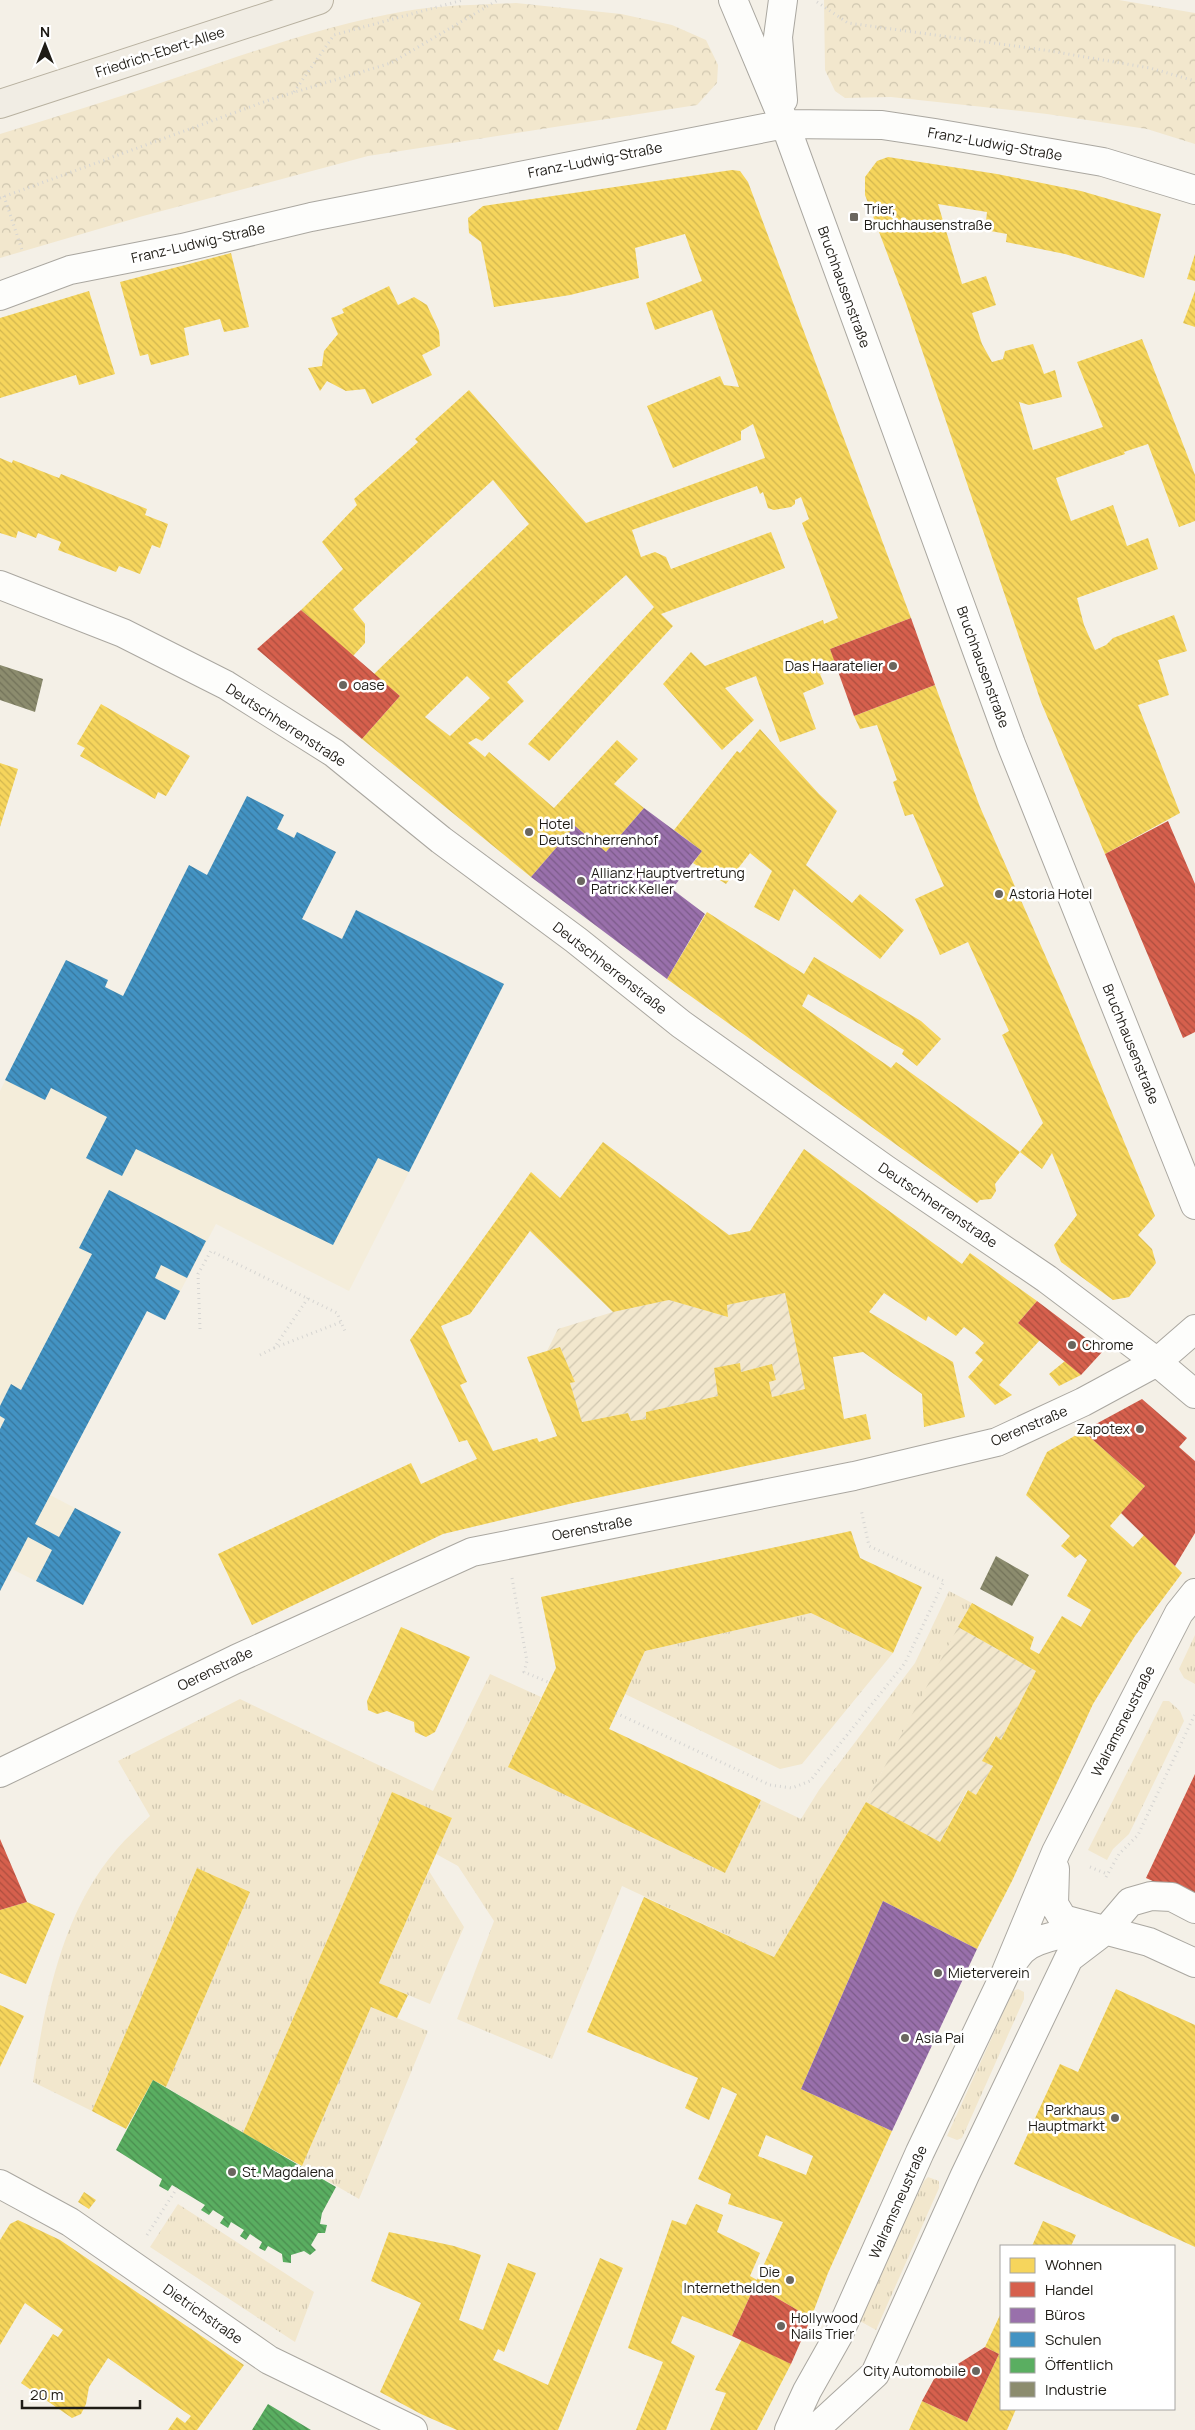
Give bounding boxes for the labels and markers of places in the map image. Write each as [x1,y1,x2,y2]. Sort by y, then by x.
place label: Trier, Bruchhausenstraße [864,199,992,234]
marker: Trier, Bruchhausenstraße [848,211,860,223]
place label: Das Haaratelier [785,656,883,675]
marker: Das Haaratelier [887,660,899,672]
place label: oase [353,675,385,694]
marker: oase [337,679,349,691]
place label: Hotel Deutschherrenhof [539,814,658,849]
marker: Hotel Deutschherrenhof [523,826,535,838]
place label: Allianz Hauptvertretung Patrick Keller [591,863,745,898]
marker: Allianz Hauptvertretung Patrick Keller [575,875,587,887]
place label: Astoria Hotel [1009,884,1092,903]
marker: Astoria Hotel [993,888,1005,900]
place label: Chrome [1082,1335,1134,1354]
marker: Chrome [1066,1339,1078,1351]
place label: Zapotex [1076,1419,1131,1438]
marker: Zapotex [1134,1423,1146,1435]
place label: Mieterverein [948,1963,1029,1982]
marker: Mieterverein [932,1967,944,1979]
place label: Asia Pai [915,2028,964,2047]
marker: Asia Pai [899,2032,911,2044]
place label: Parkhaus Hauptmarkt [1028,2100,1105,2135]
marker: Parkhaus Hauptmarkt [1109,2112,1121,2124]
place label: St. Magdalena [242,2162,334,2181]
marker: St. Magdalena [226,2166,238,2178]
place label: Die Internethelden [683,2262,780,2297]
marker: Die Internethelden [784,2274,796,2286]
place label: Hollywood Nails Trier [791,2308,858,2343]
marker: Hollywood Nails Trier [775,2320,787,2332]
place label: City Automobile [863,2361,966,2380]
marker: City Automobile [970,2365,982,2377]

